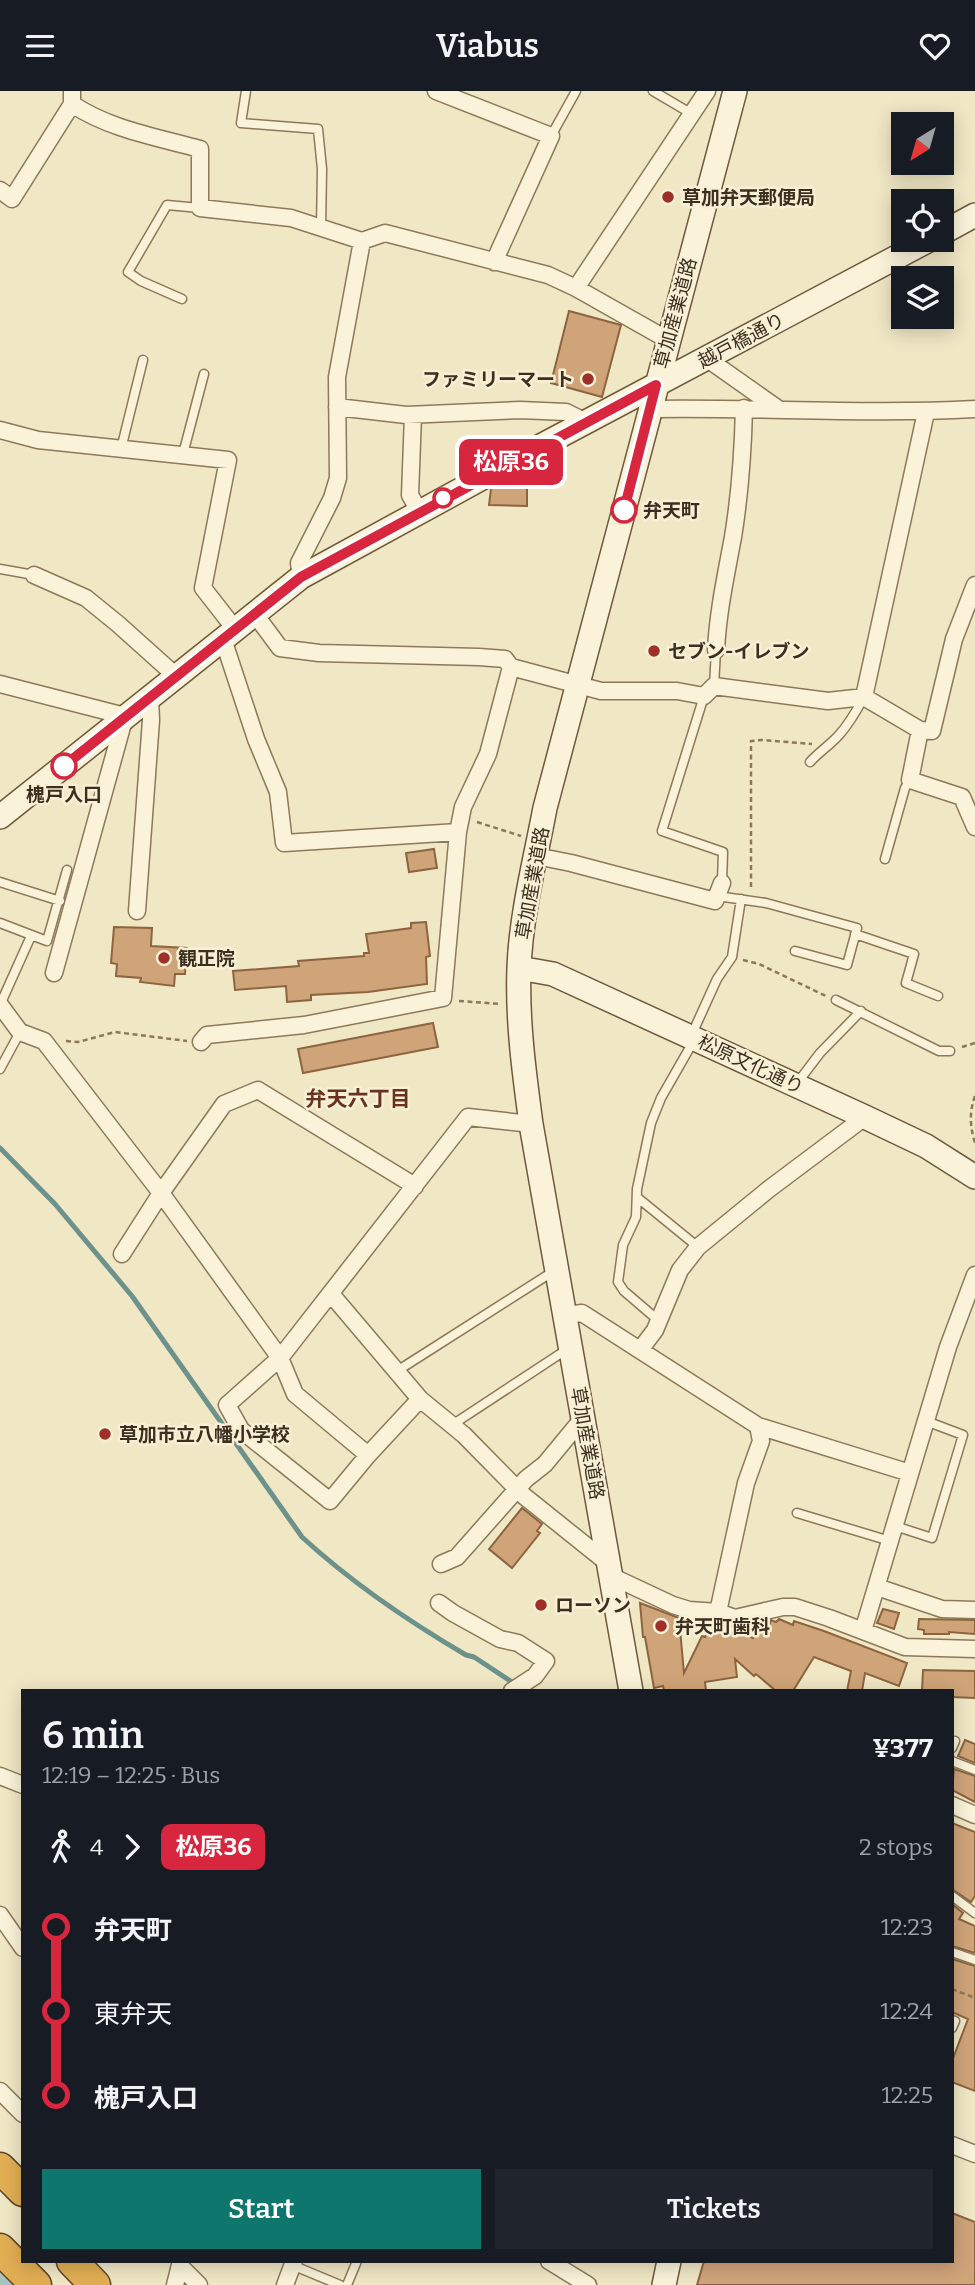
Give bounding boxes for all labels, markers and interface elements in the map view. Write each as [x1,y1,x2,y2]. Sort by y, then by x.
icon: menu [21,27,59,65]
text: Viabus [436,27,539,65]
icon: heart [916,27,954,65]
north arrow [891,112,954,175]
map controls [891,112,954,329]
place label: 草加弁天郵便局 [682,186,815,209]
marker: 草加弁天郵便局 [660,189,676,205]
button: locate [891,189,954,252]
street label: 草加産業道路 [650,255,701,371]
button: layers [891,266,954,329]
street label: 越戸橋通り [694,308,789,373]
place label: ファミリーマート [422,368,574,391]
marker: ファミリーマート [580,371,596,387]
line badge: 松原36 [462,439,560,485]
text: 松原36 [473,448,549,476]
unlabelled marker [433,488,453,508]
marker: 弁天町 [611,497,637,523]
place label: 弁天町 [643,499,700,522]
place label: セブン-イレブン [668,640,809,663]
marker: セブン-イレブン [646,643,662,659]
marker: 槐戸入口 [51,753,77,779]
place label: 槐戸入口 [26,783,102,806]
street label: 草加産業道路 [511,825,554,941]
place label: 観正院 [178,947,235,970]
marker: 観正院 [156,950,172,966]
street label: 松原文化通り [694,1030,807,1099]
district label: 弁天六丁目 [306,1086,411,1112]
street label: 草加産業道路 [566,1385,609,1501]
place label: 草加市立八幡小学校 [119,1423,290,1446]
marker: 草加市立八幡小学校 [97,1426,113,1442]
place label: ローソン [555,1594,631,1617]
marker: ローソン [533,1597,549,1613]
place label: 弁天町歯科 [675,1615,770,1638]
marker: 弁天町歯科 [653,1618,669,1634]
text: 6 min [42,1712,144,1758]
text: ¥377 [872,1733,933,1764]
text: 12:19 – 12:25 · Bus [42,1761,220,1789]
icon: walk [42,1828,80,1866]
icon: forward [113,1828,151,1866]
text: 4 [90,1833,103,1861]
text: 松原36 [175,1833,251,1861]
text: 2 stops [859,1833,933,1861]
text: 12:23 [881,1913,933,1941]
text: 弁天町 [94,1915,172,1946]
text: 12:24 [880,1997,933,2025]
text: 東弁天 [94,1999,172,2030]
text: 12:25 [882,2081,933,2109]
text: 槐戸入口 [94,2083,198,2114]
button: Start [42,2169,481,2249]
button: Tickets [495,2169,933,2249]

